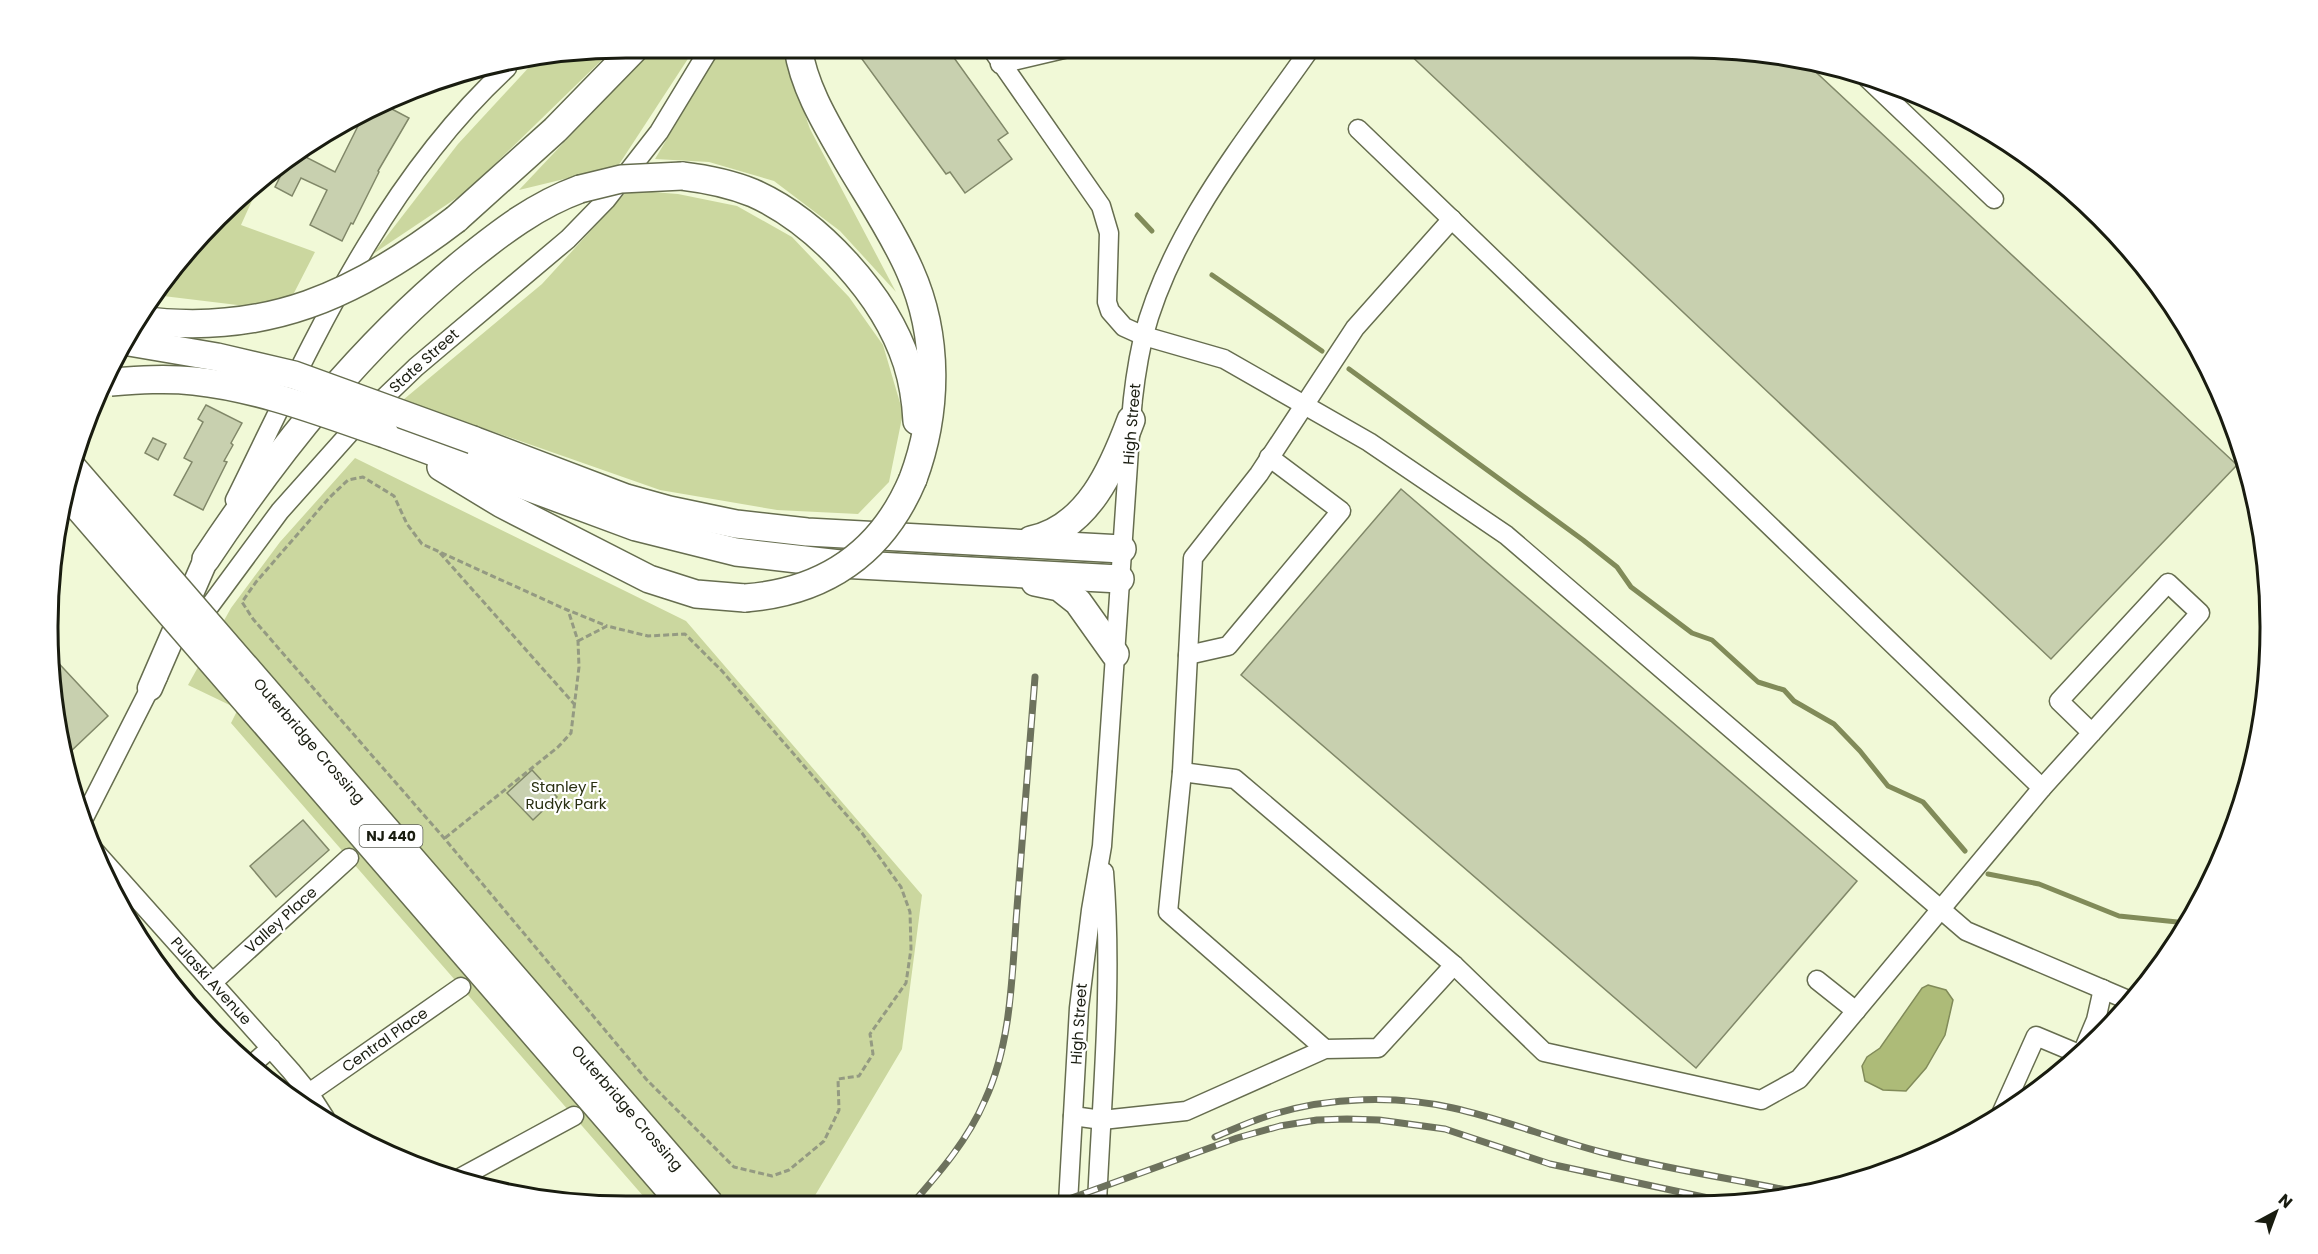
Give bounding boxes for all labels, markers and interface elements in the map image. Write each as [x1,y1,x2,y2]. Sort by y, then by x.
street label: State Street [384,324,463,398]
street label: High Street [1117,382,1146,466]
street label: Outerbridge Crossing [249,673,370,808]
park label: Stanley F. Rudyk Park [525,776,607,814]
road number: NJ 440 [360,825,422,847]
street label: Valley Place [240,882,321,958]
street label: Pulaski Avenue [166,932,257,1029]
street label: High Street [1065,982,1092,1065]
street label: Central Place [338,1002,432,1077]
street label: Outerbridge Crossing [567,1040,688,1175]
north arrow [2246,1182,2306,1242]
text: N [2273,1188,2298,1214]

